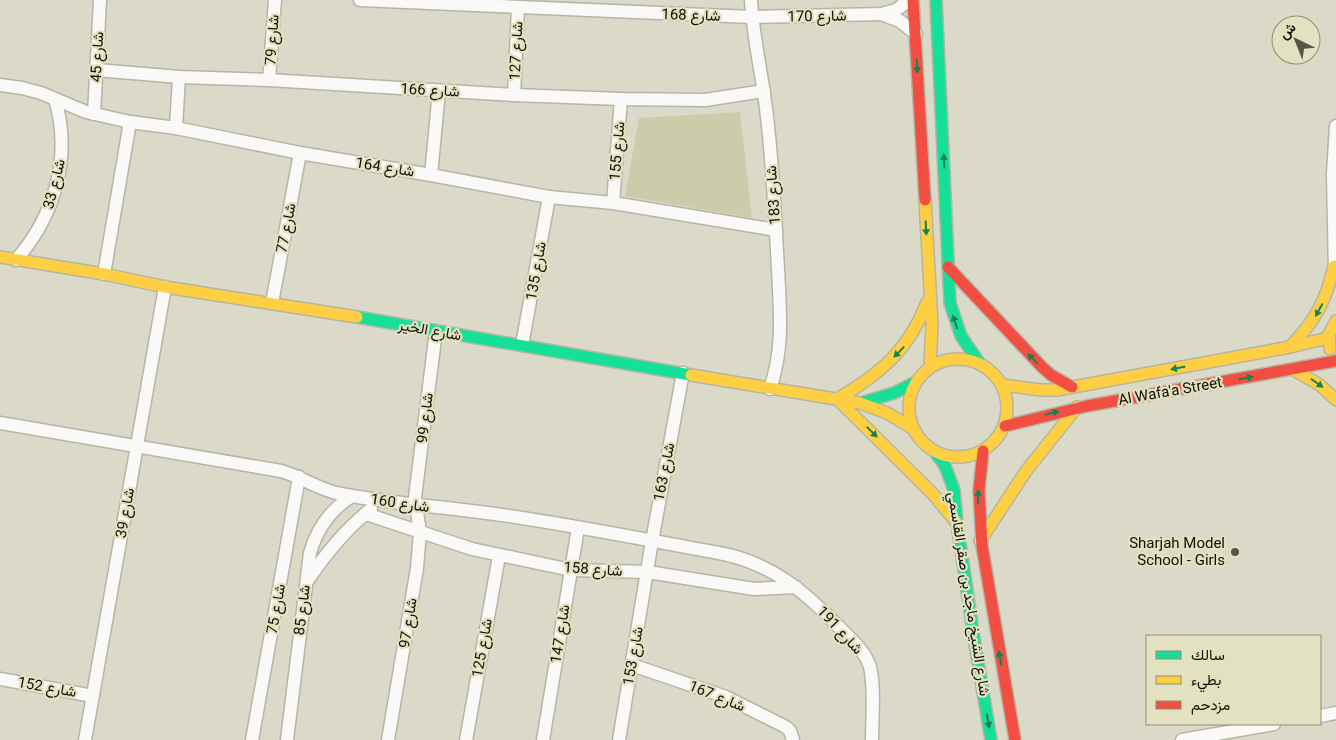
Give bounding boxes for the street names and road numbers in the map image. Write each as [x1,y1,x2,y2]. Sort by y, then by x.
street label: شارع 168 [661,5,721,27]
street label: شارع 170 [787,6,847,28]
street label: شارع 79 [261,14,285,66]
street label: شارع 127 [505,21,529,81]
street label: شارع 45 [87,31,109,83]
street label: شارع 166 [400,79,460,103]
street label: شارع 155 [605,121,631,181]
street label: شارع 164 [354,153,416,183]
street label: شارع 33 [39,157,71,211]
street label: شارع 183 [762,165,786,225]
street label: شارع 77 [272,201,302,255]
street label: شارع 135 [522,240,552,302]
street label: شارع الخير [396,315,463,346]
street label: Al Wafa'a Street [1117,373,1223,409]
street label: شارع 99 [413,392,439,445]
street label: شارع 163 [650,441,680,503]
street label: شارع 39 [112,486,140,540]
street label: شارع 160 [369,490,431,518]
street label: شارع الشيخ ماجد بن صقر القاسمي [940,491,994,698]
street label: شارع 158 [563,558,623,582]
street label: شارع 75 [263,582,291,636]
street label: شارع 85 [290,584,316,637]
street label: شارع 97 [395,596,423,650]
street label: شارع 191 [812,602,867,659]
street label: شارع 147 [546,603,576,665]
street label: شارع 125 [468,617,498,679]
street label: شارع 153 [619,625,649,687]
street label: شارع 152 [16,673,78,703]
street label: شارع 167 [685,677,748,717]

